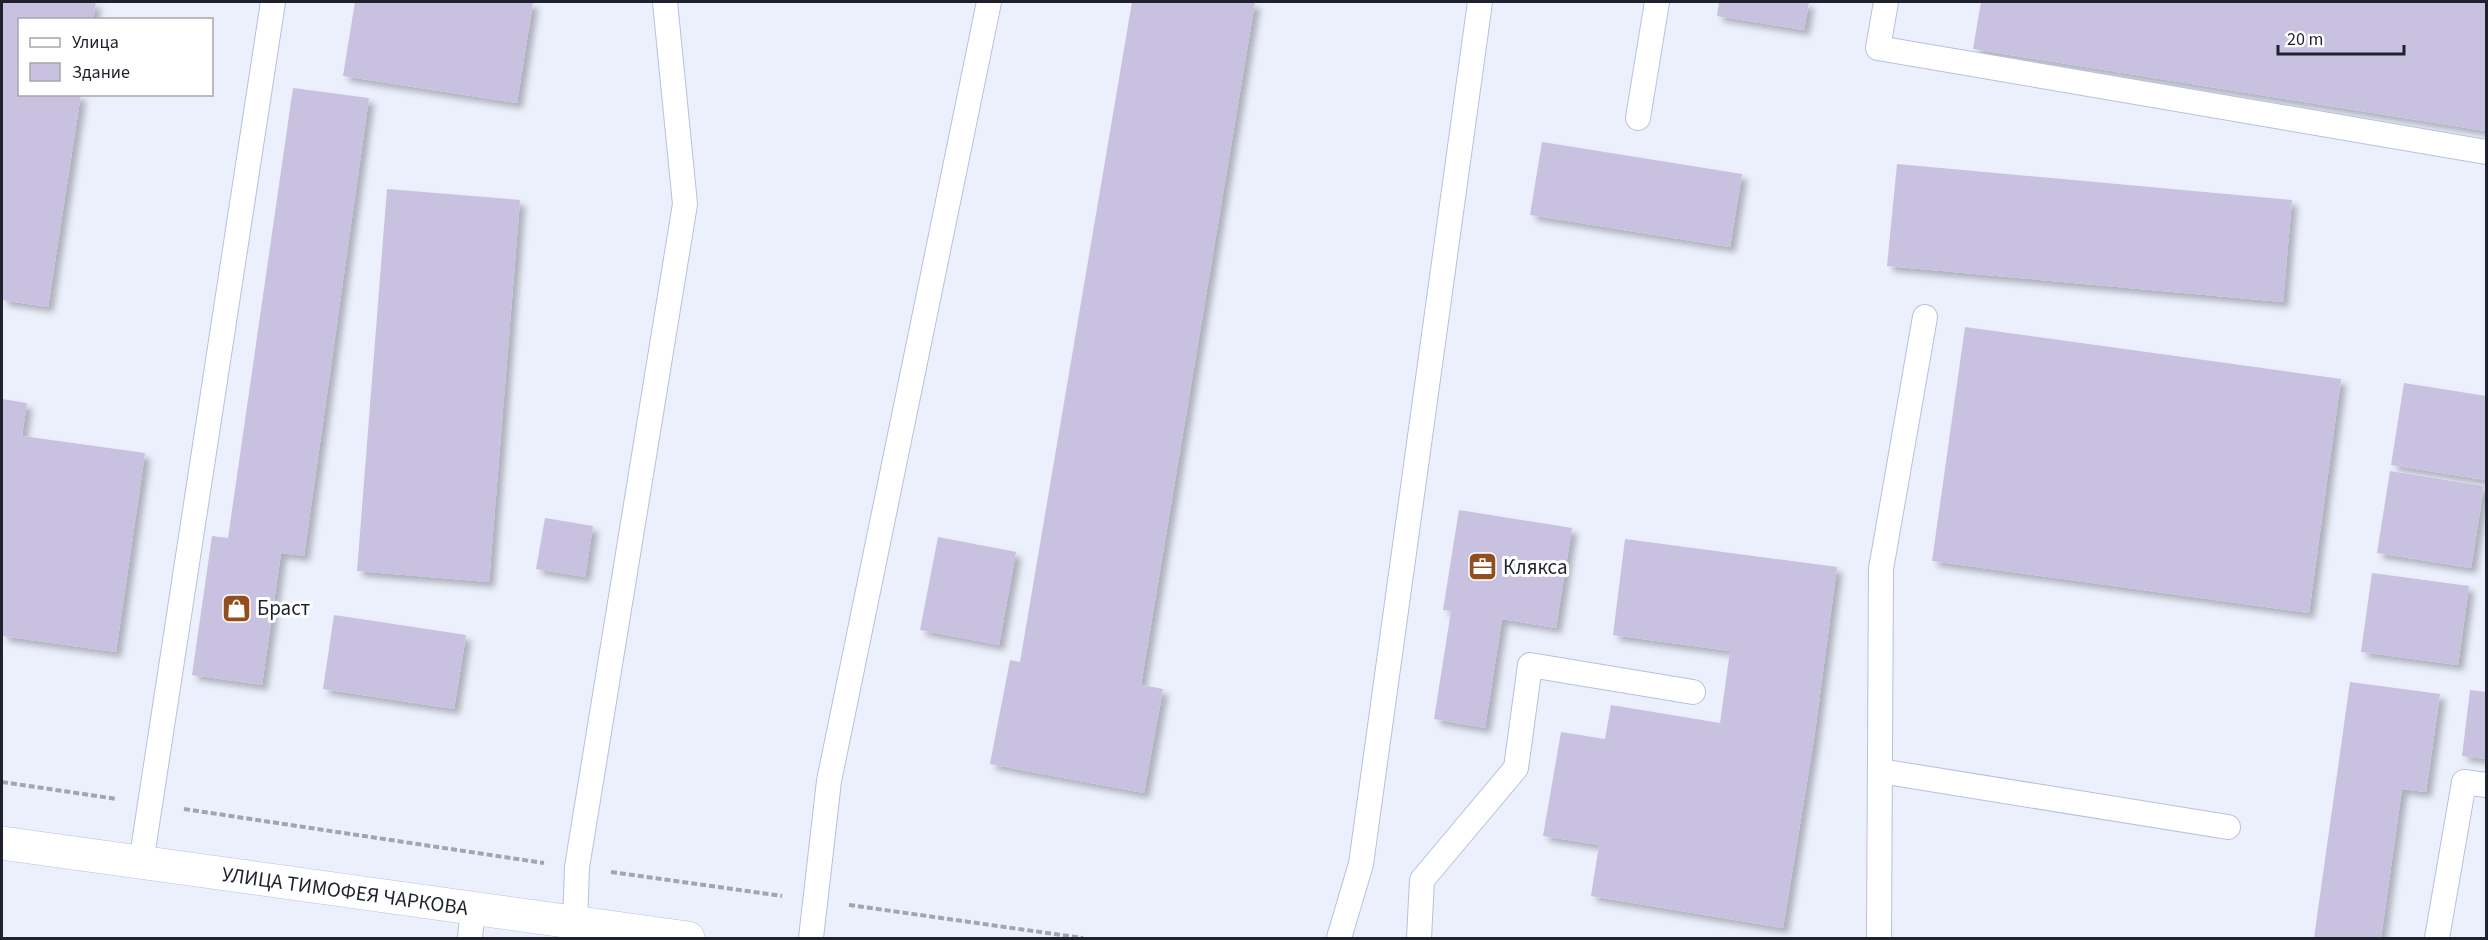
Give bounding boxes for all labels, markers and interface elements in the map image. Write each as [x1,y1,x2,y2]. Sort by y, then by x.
legend [18,18,213,96]
scale bar [2278,18,2404,56]
text: 20 m [2287,27,2323,52]
text: Улица [72,30,119,55]
text: Здание [72,60,130,85]
office icon: Клякса [1466,551,1498,583]
place label: Клякса [1503,552,1568,582]
shop icon: Браст [220,592,252,624]
place label: Браст [257,593,310,623]
street label: УЛИЦА ТИМОФЕЯ ЧАРКОВА [220,859,471,923]

